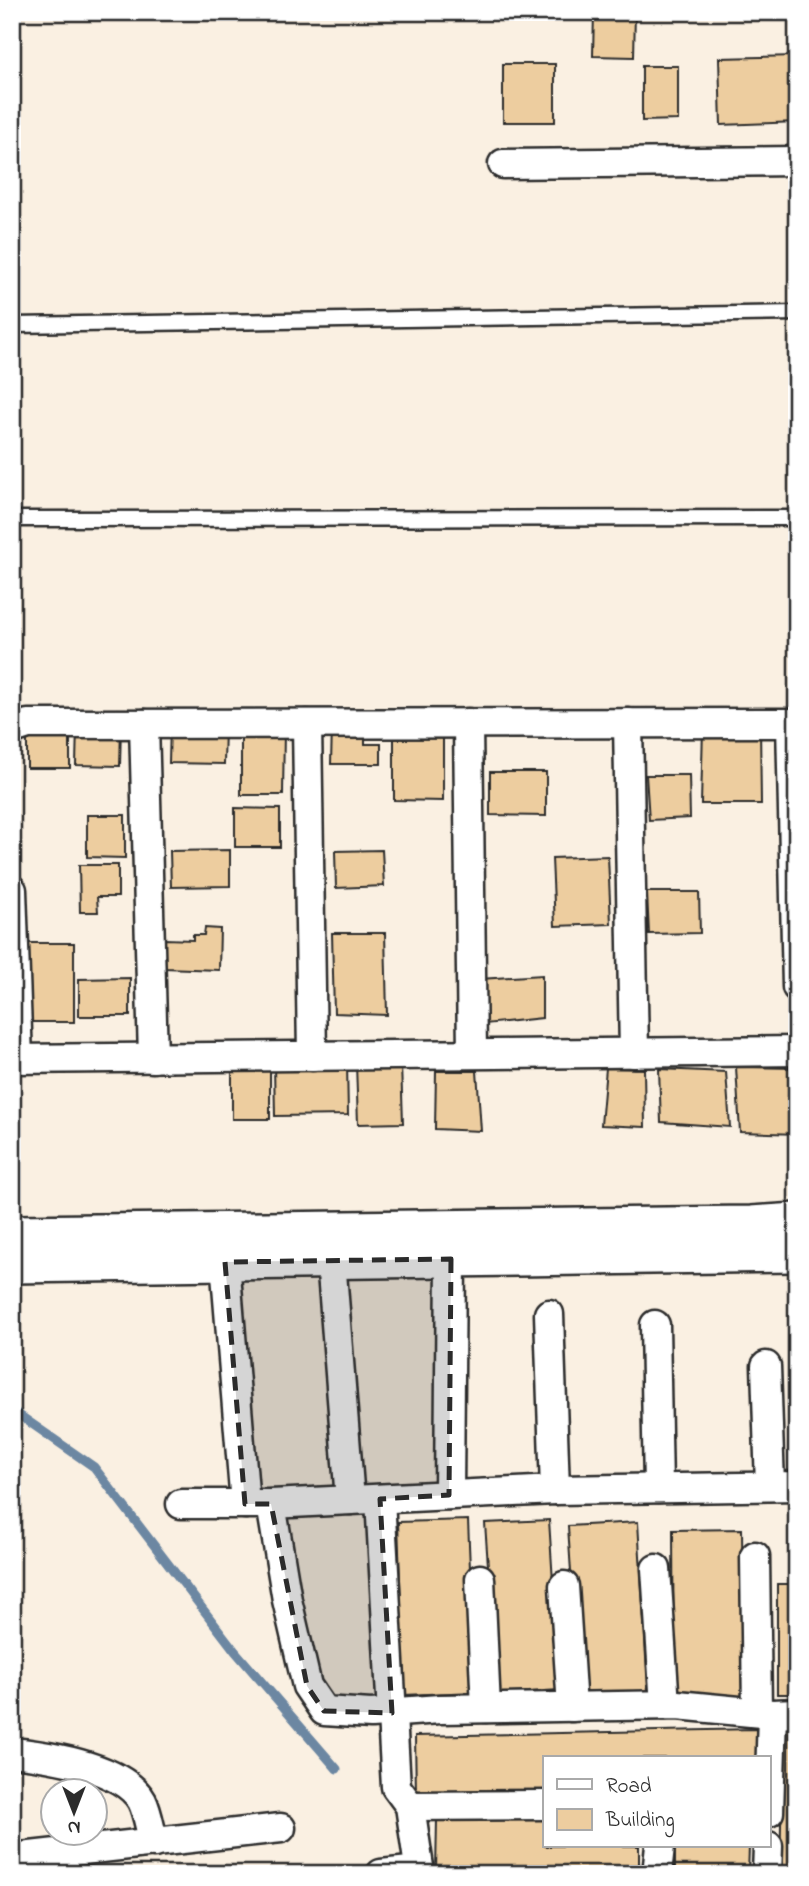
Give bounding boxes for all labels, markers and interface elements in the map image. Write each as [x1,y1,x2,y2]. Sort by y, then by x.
legend [543,1756,770,1848]
text: Road [606,1772,652,1802]
north arrow [38,1778,108,1848]
text: Building [605,1806,675,1838]
text: N [67,1813,80,1840]

